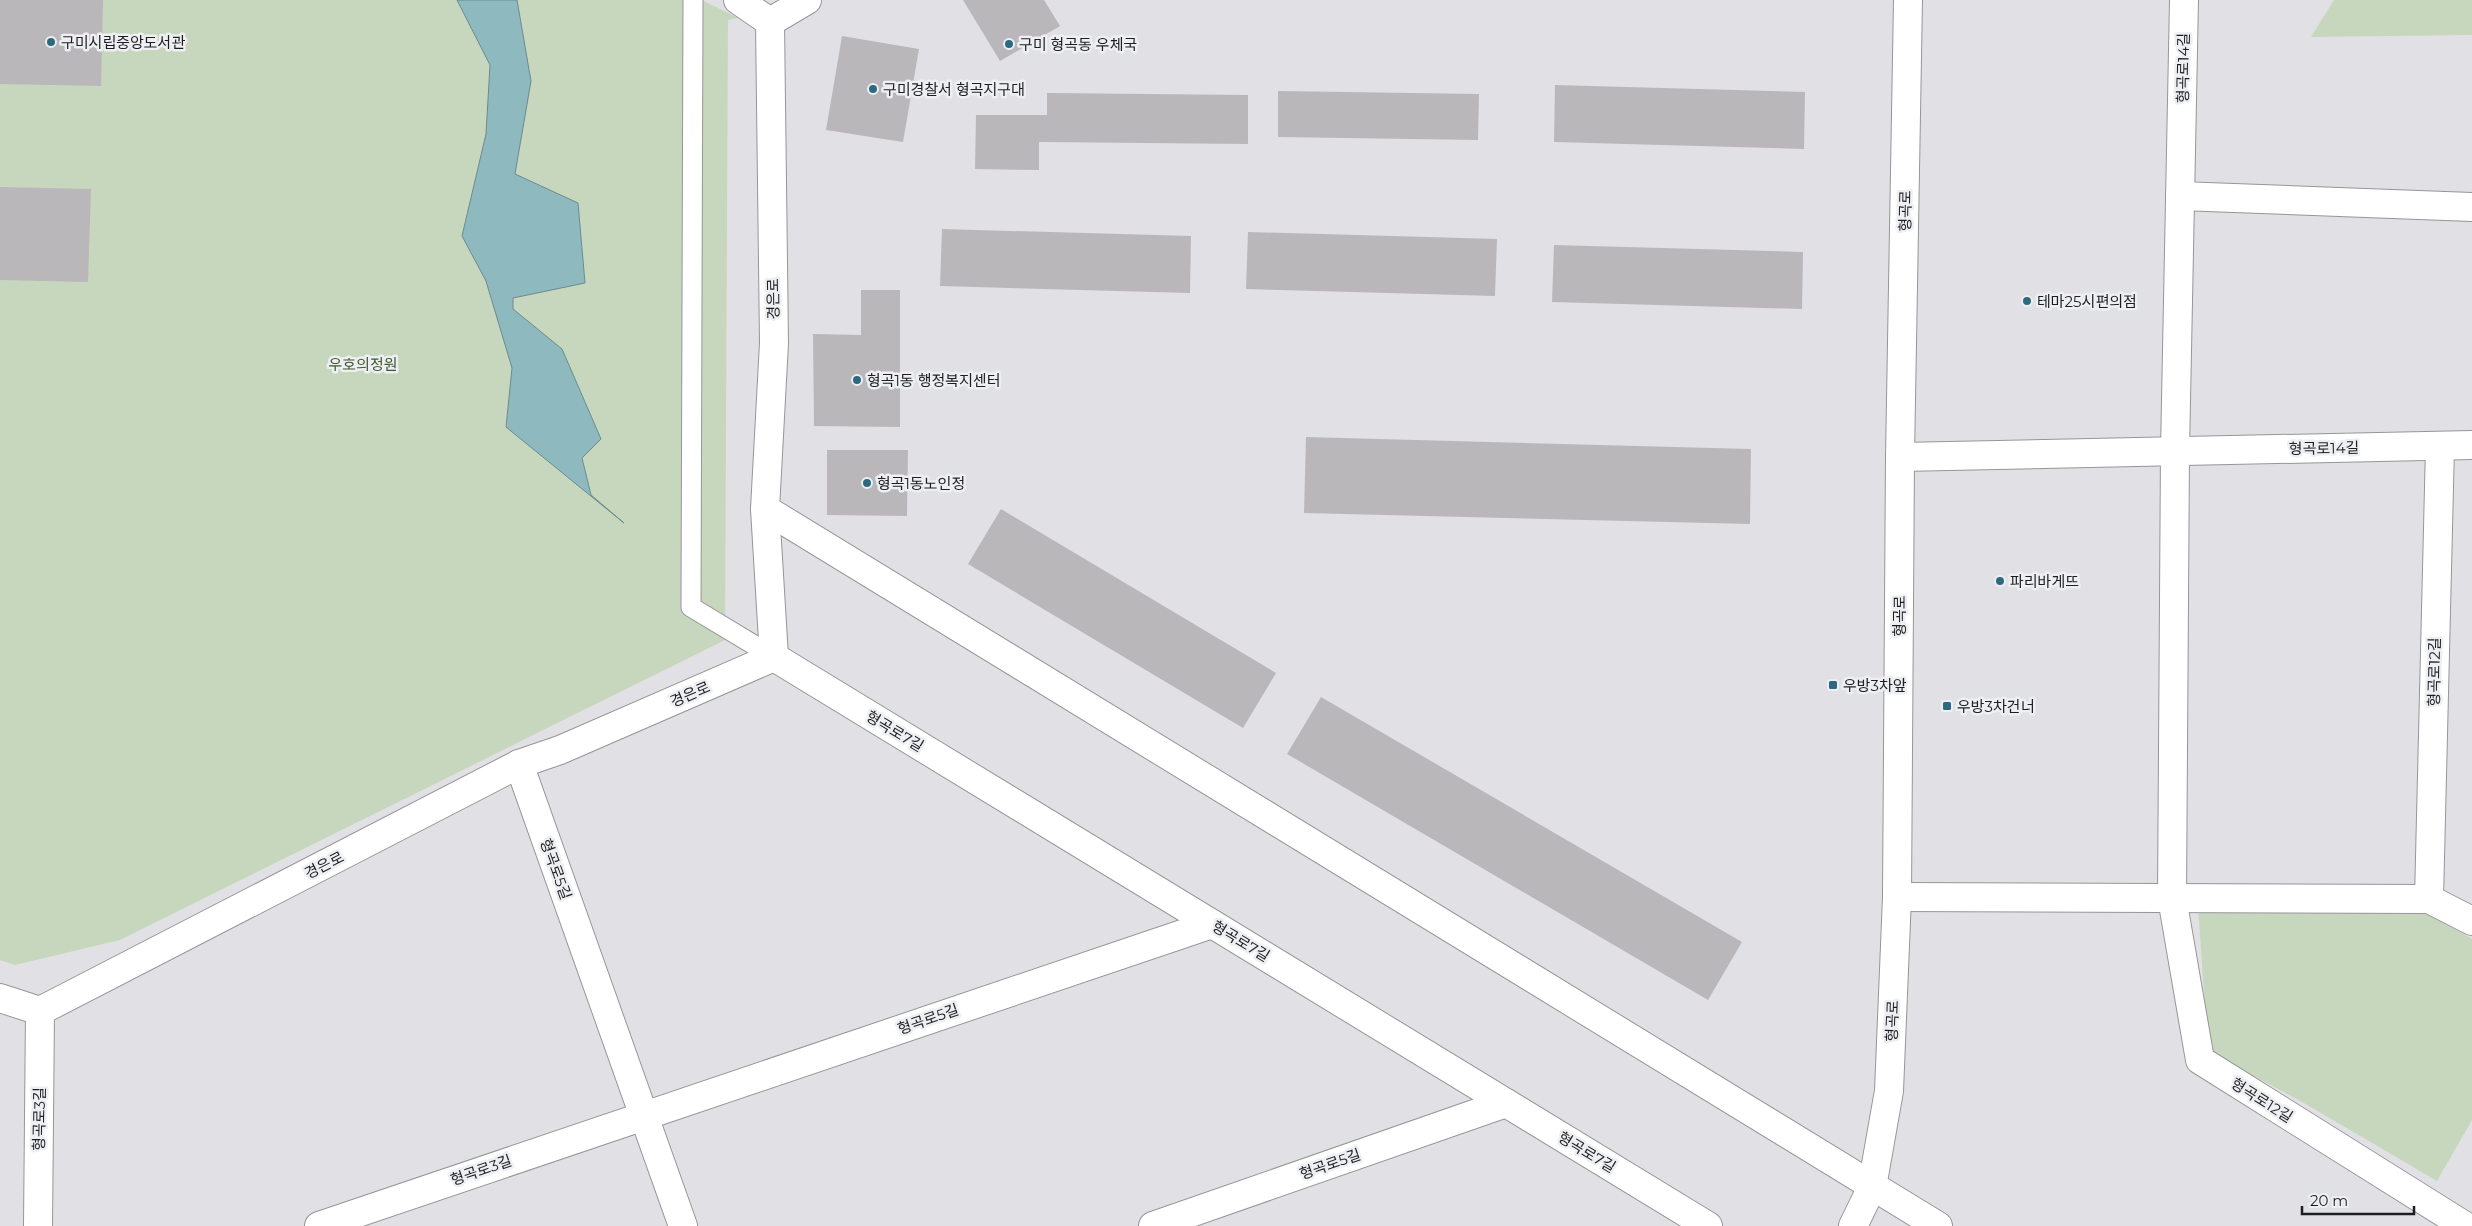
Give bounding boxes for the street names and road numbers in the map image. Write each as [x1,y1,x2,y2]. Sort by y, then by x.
street label: 형곡로14길 [2173,33,2193,103]
street label: 형곡로 [1895,190,1915,232]
street label: 경은로 [763,278,783,320]
street label: 형곡로14길 [2289,438,2359,458]
street label: 형곡로 [1890,595,1909,637]
street label: 형곡로12길 [2424,637,2444,707]
street label: 경은로 [667,677,713,711]
street label: 형곡로7길 [863,706,927,756]
street label: 형곡로5길 [536,836,576,902]
street label: 경은로 [301,847,347,883]
street label: 형곡로7길 [1209,916,1273,966]
street label: 형곡로5길 [895,1000,961,1038]
street label: 형곡로 [1882,1000,1902,1042]
street label: 형곡로12길 [2228,1074,2296,1126]
street label: 형곡로3길 [29,1087,49,1151]
street label: 형곡로7길 [1555,1127,1619,1177]
street label: 형곡로5길 [1297,1145,1363,1183]
street label: 형곡로3길 [448,1151,514,1189]

